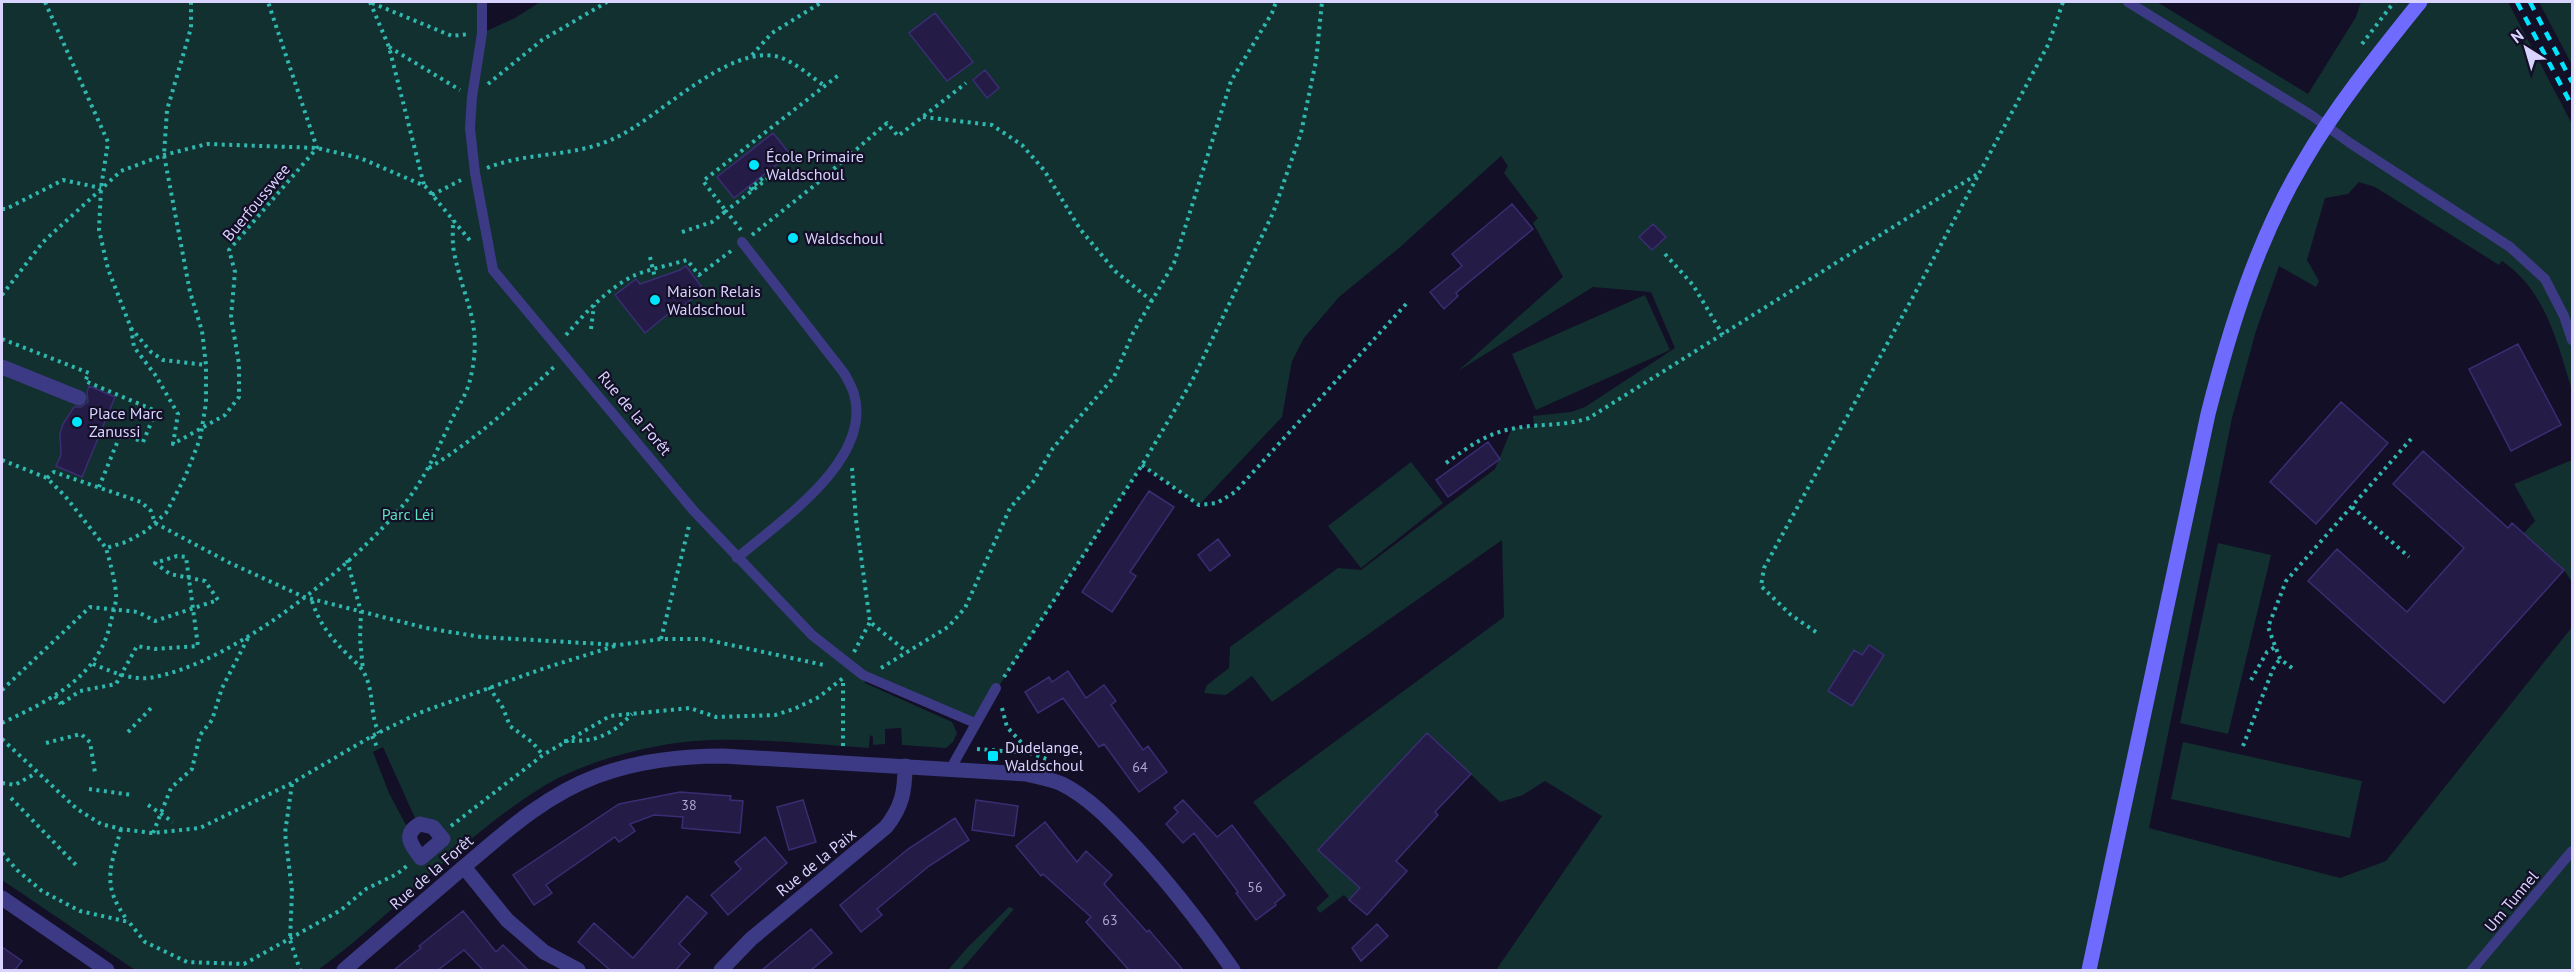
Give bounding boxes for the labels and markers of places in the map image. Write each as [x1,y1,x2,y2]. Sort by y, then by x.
place label: École Primaire Waldschoul [766,146,864,184]
marker: École Primaire Waldschoul [747,158,761,172]
place label: Waldschoul [805,228,884,248]
marker: Waldschoul [786,231,800,245]
place label: Maison Relais Waldschoul [667,281,761,319]
marker: Maison Relais Waldschoul [648,293,662,307]
place label: Place Marc Zanussi [89,403,163,441]
marker: Place Marc Zanussi [70,415,84,429]
place label: Dudelange, Waldschoul [1005,737,1084,775]
marker: Dudelange, Waldschoul [986,749,1000,763]

